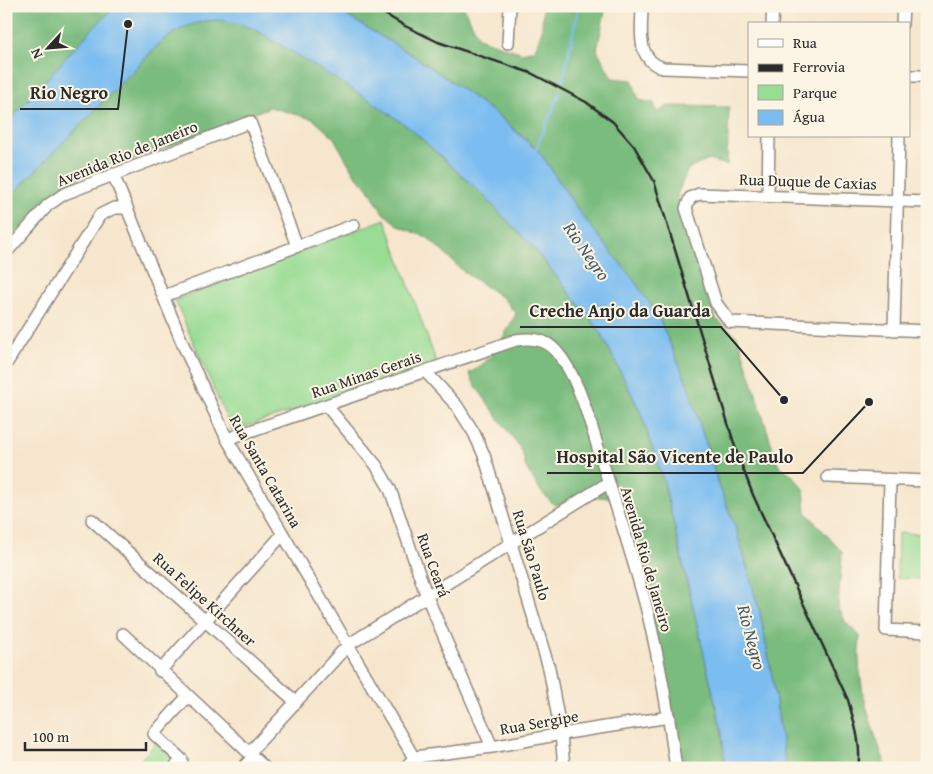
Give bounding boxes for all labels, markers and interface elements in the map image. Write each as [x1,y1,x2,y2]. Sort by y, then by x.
north arrow [22,22,72,72]
legend [748,22,910,138]
text: Rua [793,32,817,53]
text: N [25,45,47,62]
text: Ferrovia [793,56,845,77]
callout: Rio Negro [20,76,118,109]
text: Rio Negro [30,79,109,106]
text: Parque [793,82,837,103]
text: Água [793,106,825,127]
street label: Avenida Rio de Janeiro [53,114,201,192]
street label: Rua Duque de Caxias [739,167,877,195]
water label: Rio Negro [556,215,617,286]
callout: Creche Anjo da Guarda [520,294,721,327]
text: Creche Anjo da Guarda [529,297,711,324]
street label: Rua Minas Gerais [308,344,424,404]
street label: Rua Santa Catarina [224,410,308,532]
callout: Hospital São Vicente de Paulo [547,440,803,473]
text: Hospital São Vicente de Paulo [557,443,794,470]
street label: Avenida Rio de Janeiro [615,484,679,634]
street label: Rua São Paulo [507,507,557,603]
street label: Rua Ceará [411,529,457,601]
street label: Rua Felipe Kirchner [148,546,262,652]
water label: Rio Negro [730,601,774,673]
street label: Rua Sergipe [498,703,580,741]
scale bar [25,719,146,751]
text: 100 m [32,726,70,747]

